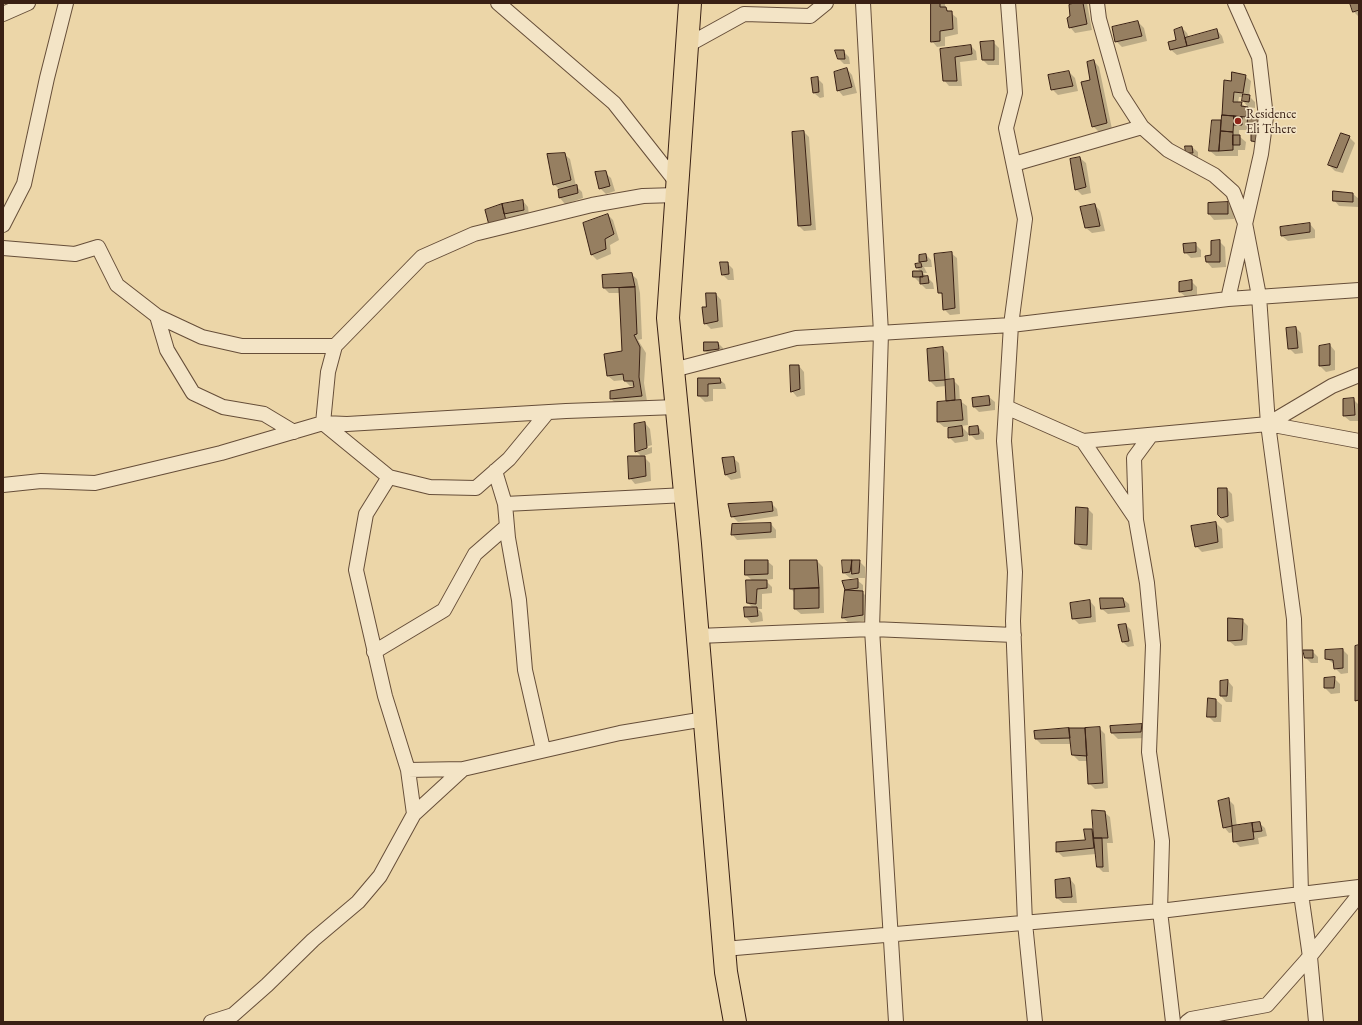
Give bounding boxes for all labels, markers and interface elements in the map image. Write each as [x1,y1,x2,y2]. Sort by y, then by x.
place label: Residence Eli Tchere [1246,106,1296,137]
marker: Residence Eli Tchere [1233,116,1243,126]

